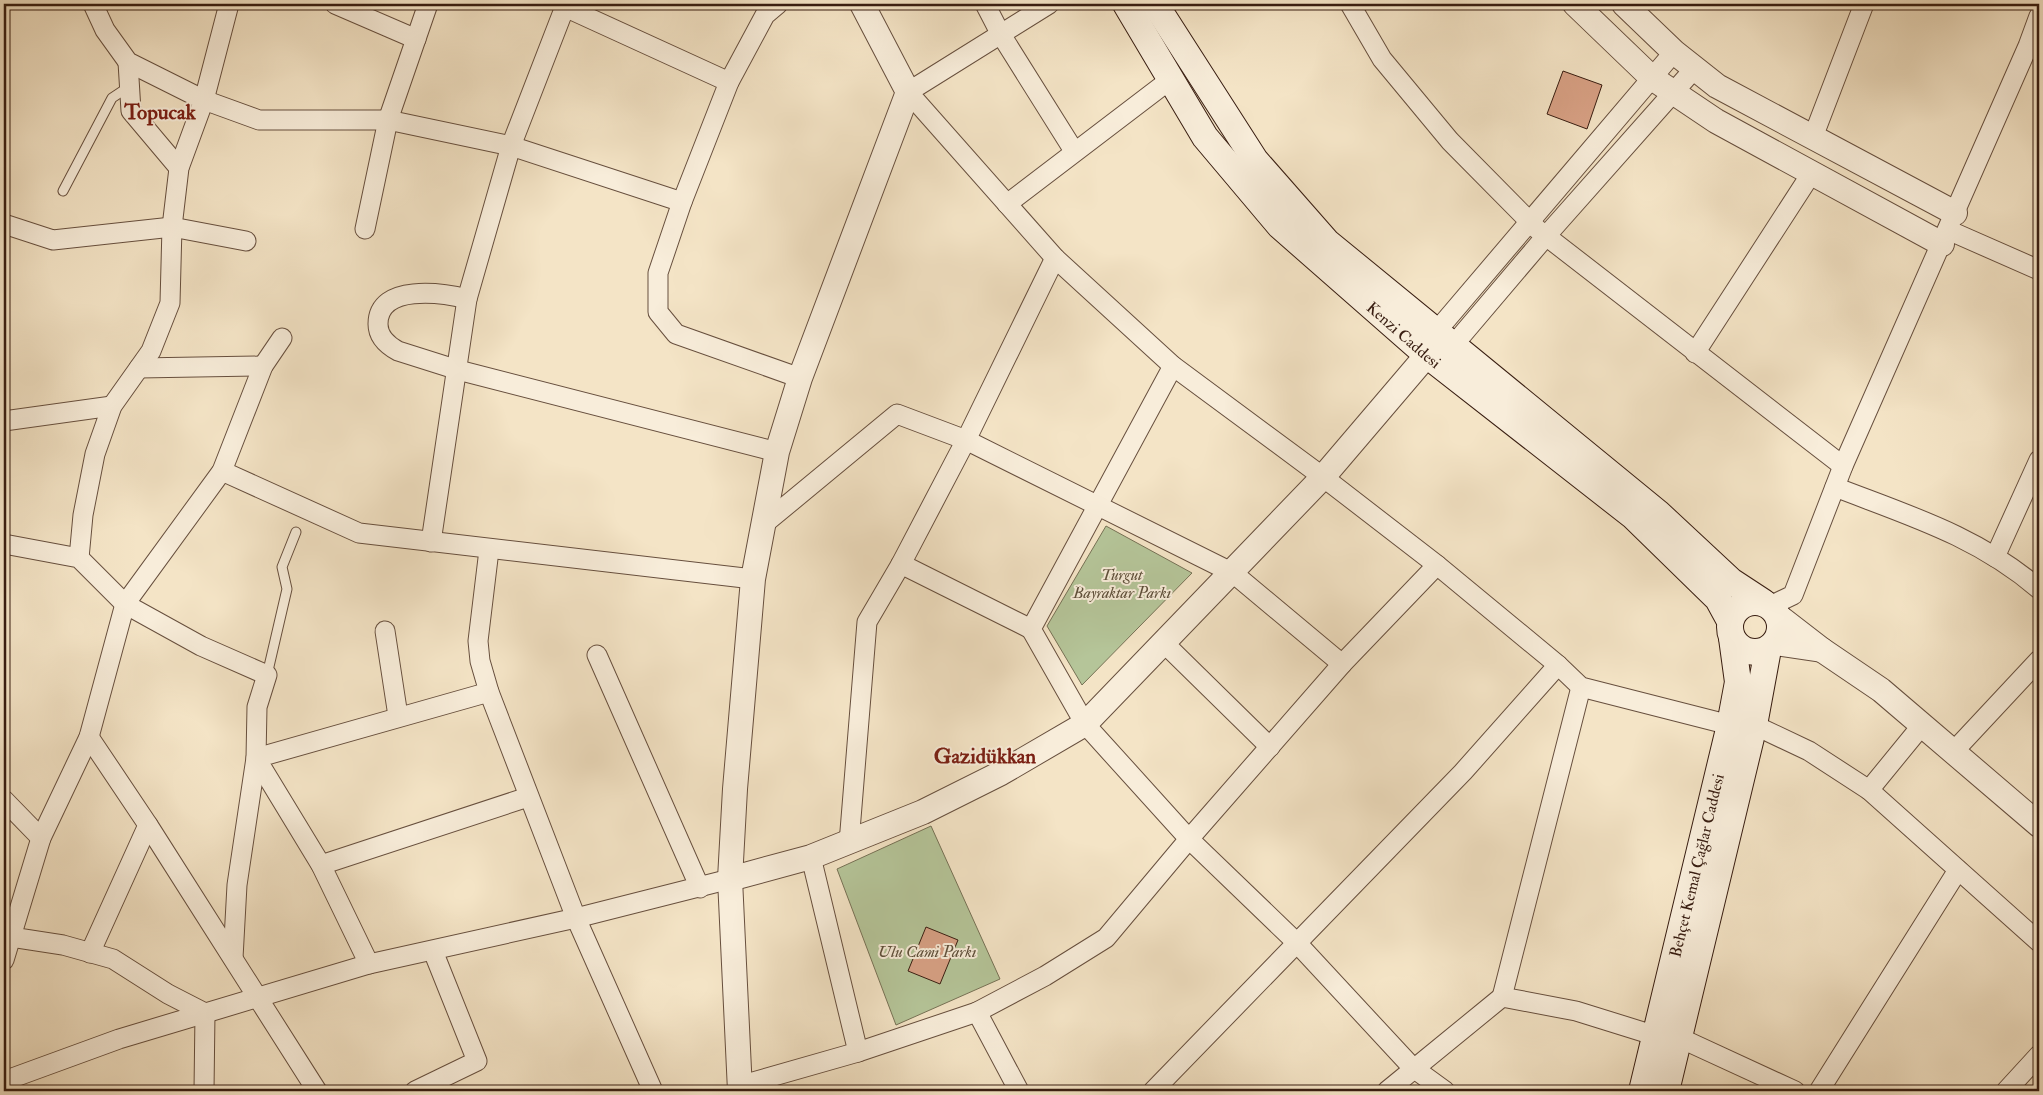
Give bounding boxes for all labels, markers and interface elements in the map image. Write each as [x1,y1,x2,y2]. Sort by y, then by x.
district label: Topucak [123,99,197,126]
street label: Kenzi Caddesi [1362,298,1445,373]
park label: Turgut Bayraktar Parkı [1072,565,1171,603]
district label: Gazidükkan [934,743,1036,770]
street label: Behçet Kemal Çağlar Caddesi [1666,772,1729,959]
park label: Ulu Cami Parkı [878,942,976,962]

